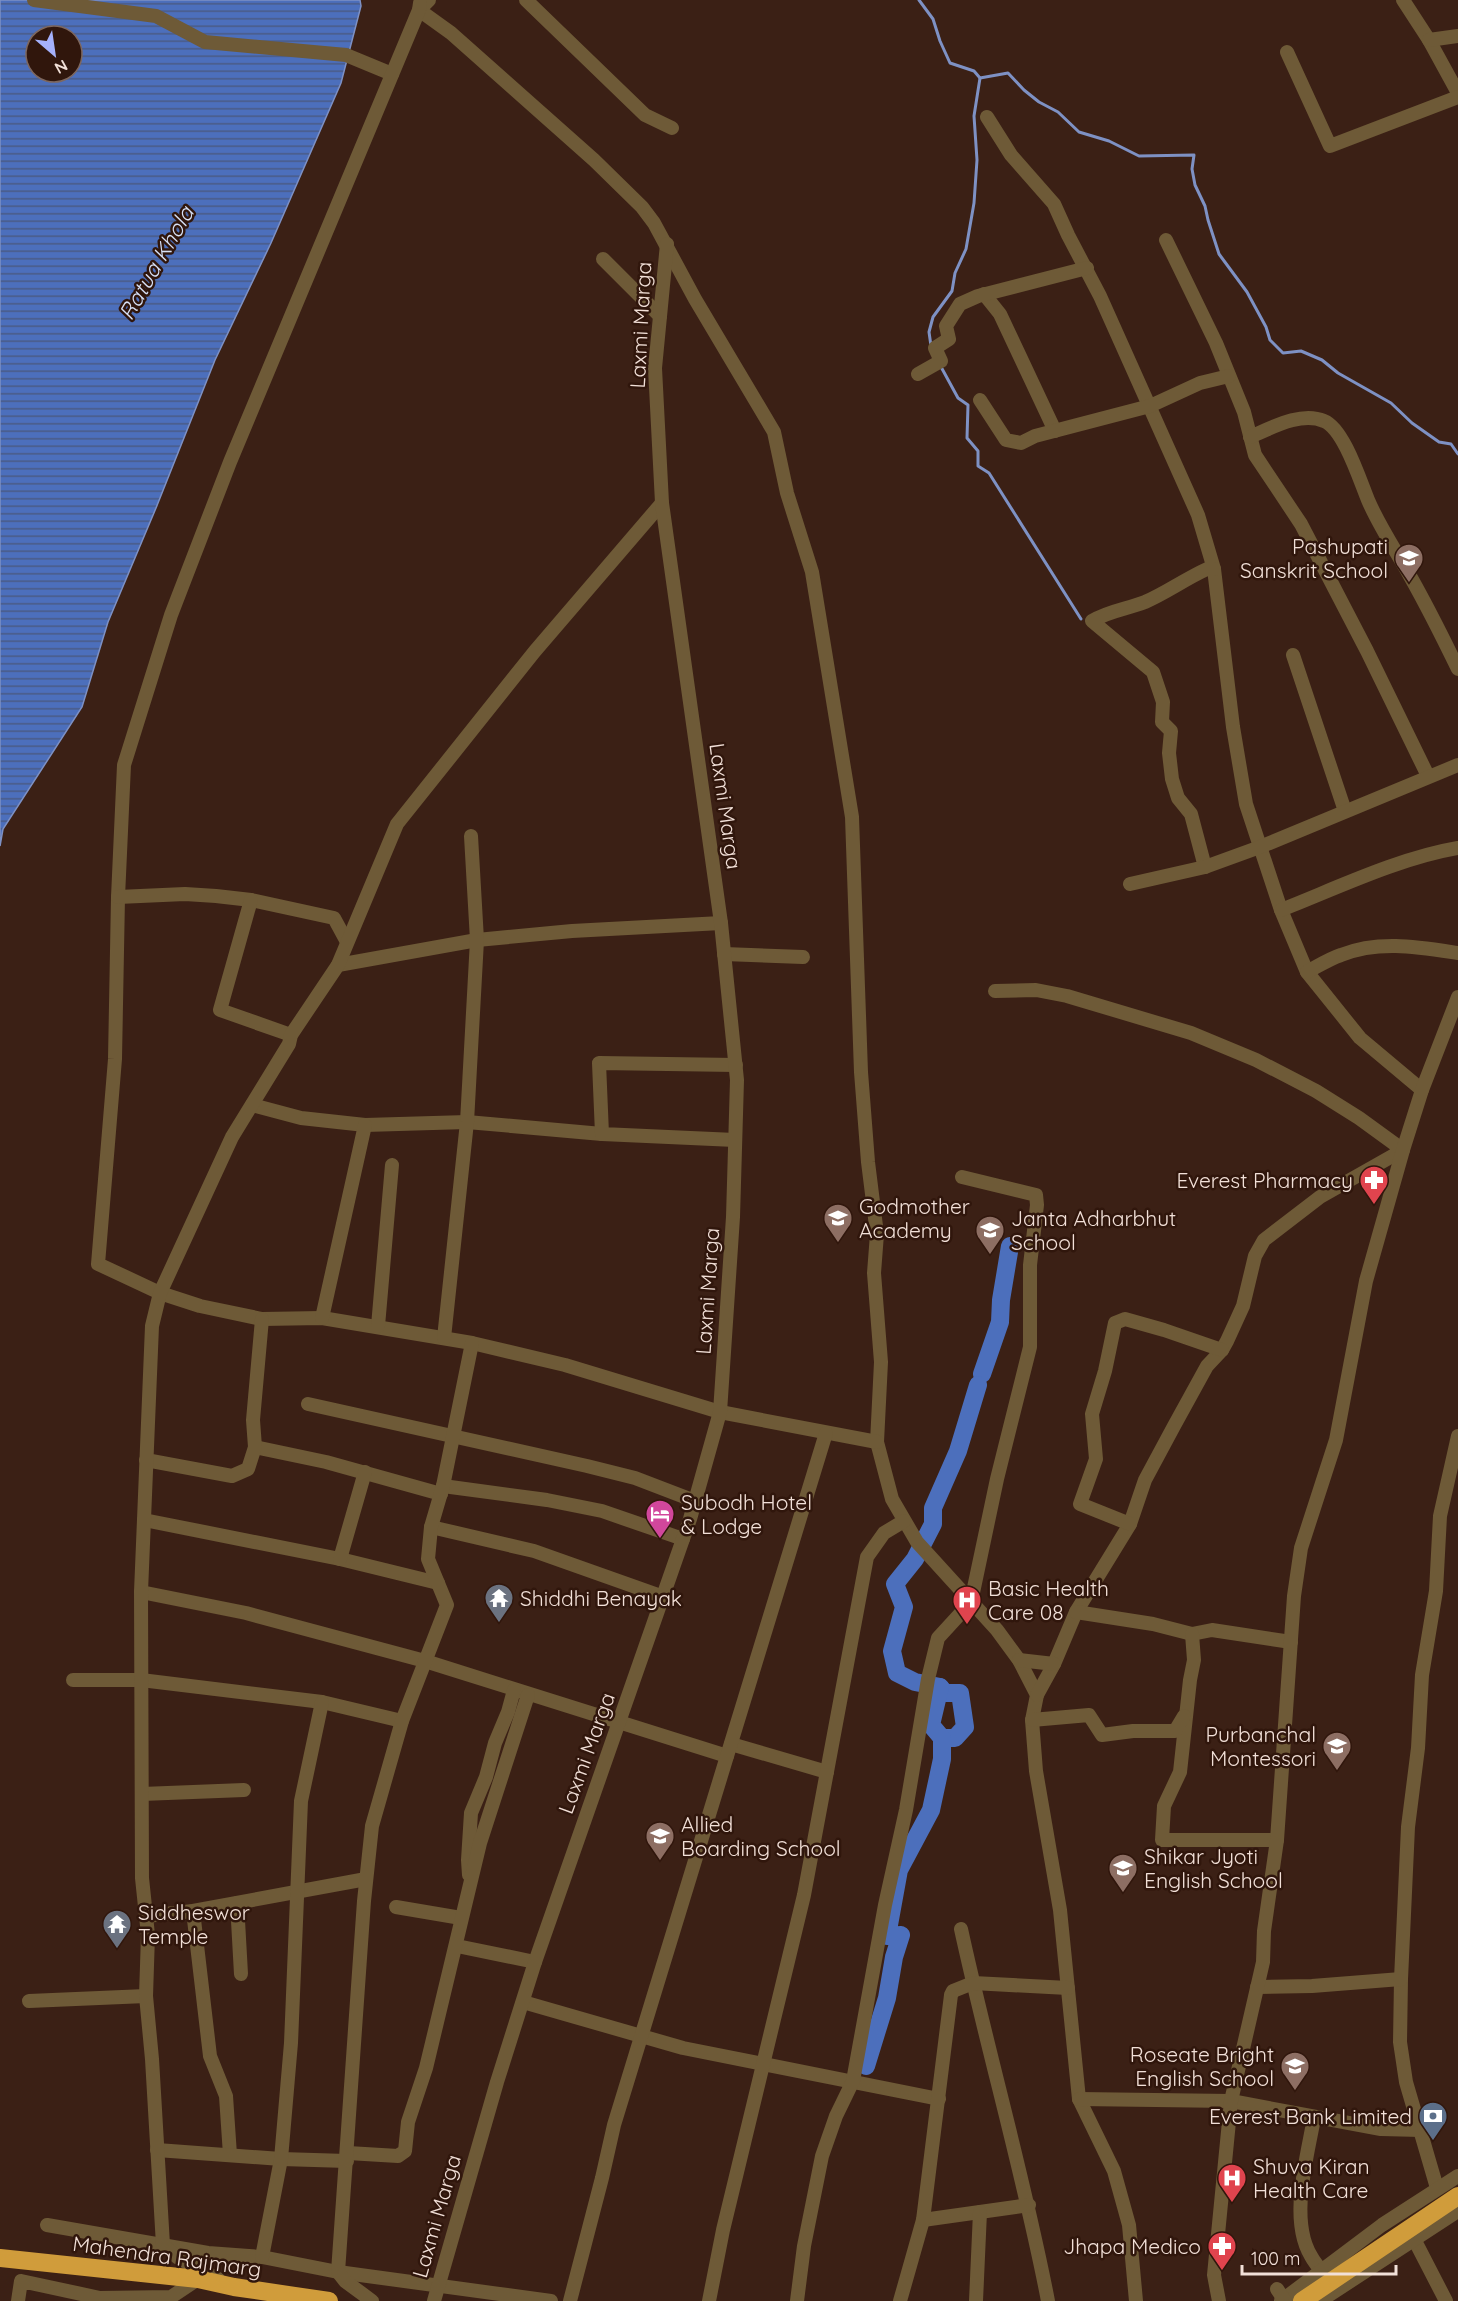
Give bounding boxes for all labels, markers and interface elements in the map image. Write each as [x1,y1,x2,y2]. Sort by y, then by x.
north arrow [24,24,84,84]
text: N [51,56,71,79]
water label: Ratua Khola [112,200,201,325]
street label: Laxmi Marga [624,261,656,389]
place label: Pashupati Sanskrit School [1240,533,1388,583]
school or university icon: Pashupati Sanskrit School [1393,542,1425,584]
street label: Laxmi Marga [704,741,748,871]
pharmacy icon: Everest Pharmacy [1358,1164,1390,1206]
place label: Everest Pharmacy [1176,1167,1353,1193]
place label: Godmother Academy [859,1193,970,1243]
school or university icon: Godmother Academy [822,1202,854,1244]
place label: Janta Adharbhut School [1011,1205,1176,1255]
school or university icon: Janta Adharbhut School [974,1214,1006,1256]
street label: Laxmi Marga [690,1227,724,1355]
place label: Subodh Hotel & Lodge [681,1489,812,1539]
hotel icon: Subodh Hotel & Lodge [644,1498,676,1540]
place label: Basic Health Care 08 [988,1575,1109,1625]
temple icon: Shiddhi Benayak [483,1582,515,1624]
hospital icon: Basic Health Care 08 [951,1584,983,1626]
place label: Shiddhi Benayak [520,1585,682,1611]
street label: Laxmi Marga [552,1689,620,1817]
place label: Purbanchal Montessori [1206,1721,1316,1771]
school or university icon: Purbanchal Montessori [1321,1730,1353,1772]
place label: Allied Boarding School [681,1811,841,1861]
school or university icon: Allied Boarding School [644,1820,676,1862]
place label: Shikar Jyoti English School [1144,1843,1283,1893]
school or university icon: Shikar Jyoti English School [1107,1852,1139,1894]
place label: Siddheswor Temple [138,1899,250,1949]
temple icon: Siddheswor Temple [101,1908,133,1950]
place label: Roseate Bright English School [1130,2041,1274,2091]
school or university icon: Roseate Bright English School [1279,2050,1311,2092]
bank icon: Everest Bank Limited [1417,2100,1449,2142]
place label: Everest Bank Limited [1209,2103,1412,2129]
street label: Laxmi Marga [406,2151,466,2281]
place label: Shuva Kiran Health Care [1253,2153,1370,2203]
hospital icon: Shuva Kiran Health Care [1216,2162,1248,2204]
street label: Mahendra Rajmarg [71,2230,263,2282]
pharmacy icon: Jhapa Medico [1206,2230,1238,2272]
place label: Jhapa Medico [1063,2233,1201,2259]
scale bar [1242,2238,1396,2276]
text: 100 m [1251,2247,1300,2270]

